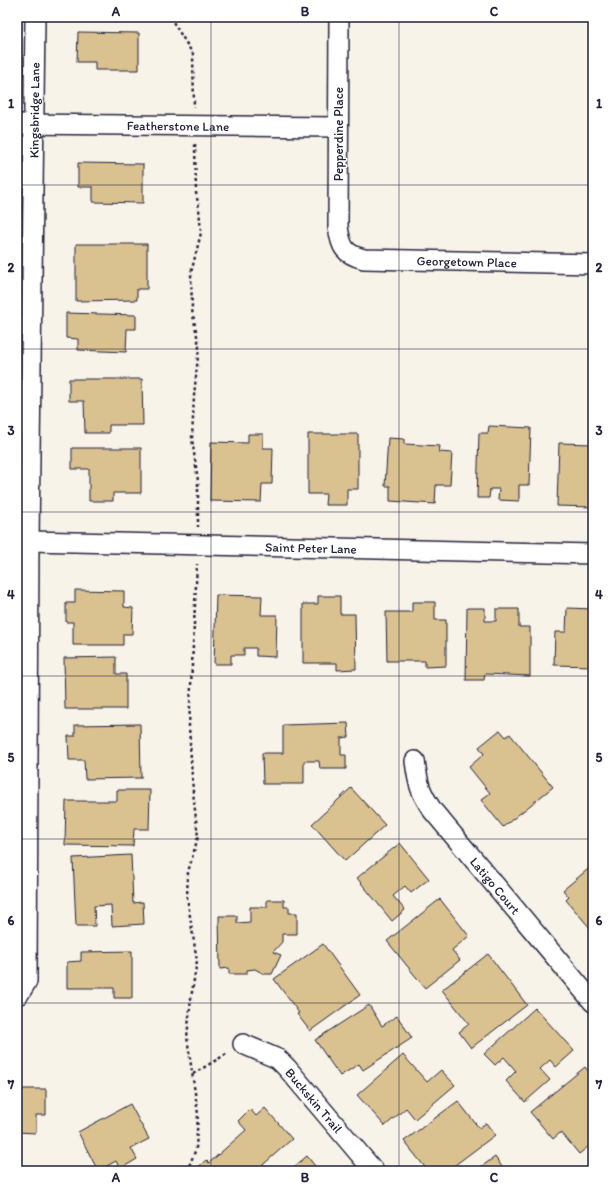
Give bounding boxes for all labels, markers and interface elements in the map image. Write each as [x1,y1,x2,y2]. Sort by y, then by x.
text: A [111,4,121,19]
text: B [301,4,310,19]
text: C [490,4,499,19]
street label: Kingsbridge Lane [26,62,42,158]
street label: Pepperdine Place [331,87,346,181]
text: 1 [8,96,14,111]
text: 1 [596,96,602,111]
street label: Featherstone Lane [127,118,229,134]
street label: Georgetown Place [417,253,517,270]
text: 2 [8,260,15,275]
text: 2 [596,260,603,275]
text: 3 [7,423,15,438]
text: 3 [595,423,603,438]
street label: Saint Peter Lane [265,539,357,557]
text: 4 [7,587,15,602]
text: 4 [595,587,603,602]
text: 5 [8,750,15,765]
text: 5 [596,750,603,765]
street label: Latigo Court [467,854,523,917]
text: 6 [8,913,15,928]
text: 6 [596,913,603,928]
street label: Buckskin Trail [282,1065,346,1136]
text: 7 [7,1077,15,1092]
text: 7 [595,1077,603,1092]
text: A [111,1170,121,1185]
text: B [301,1170,310,1185]
text: C [490,1170,499,1185]

